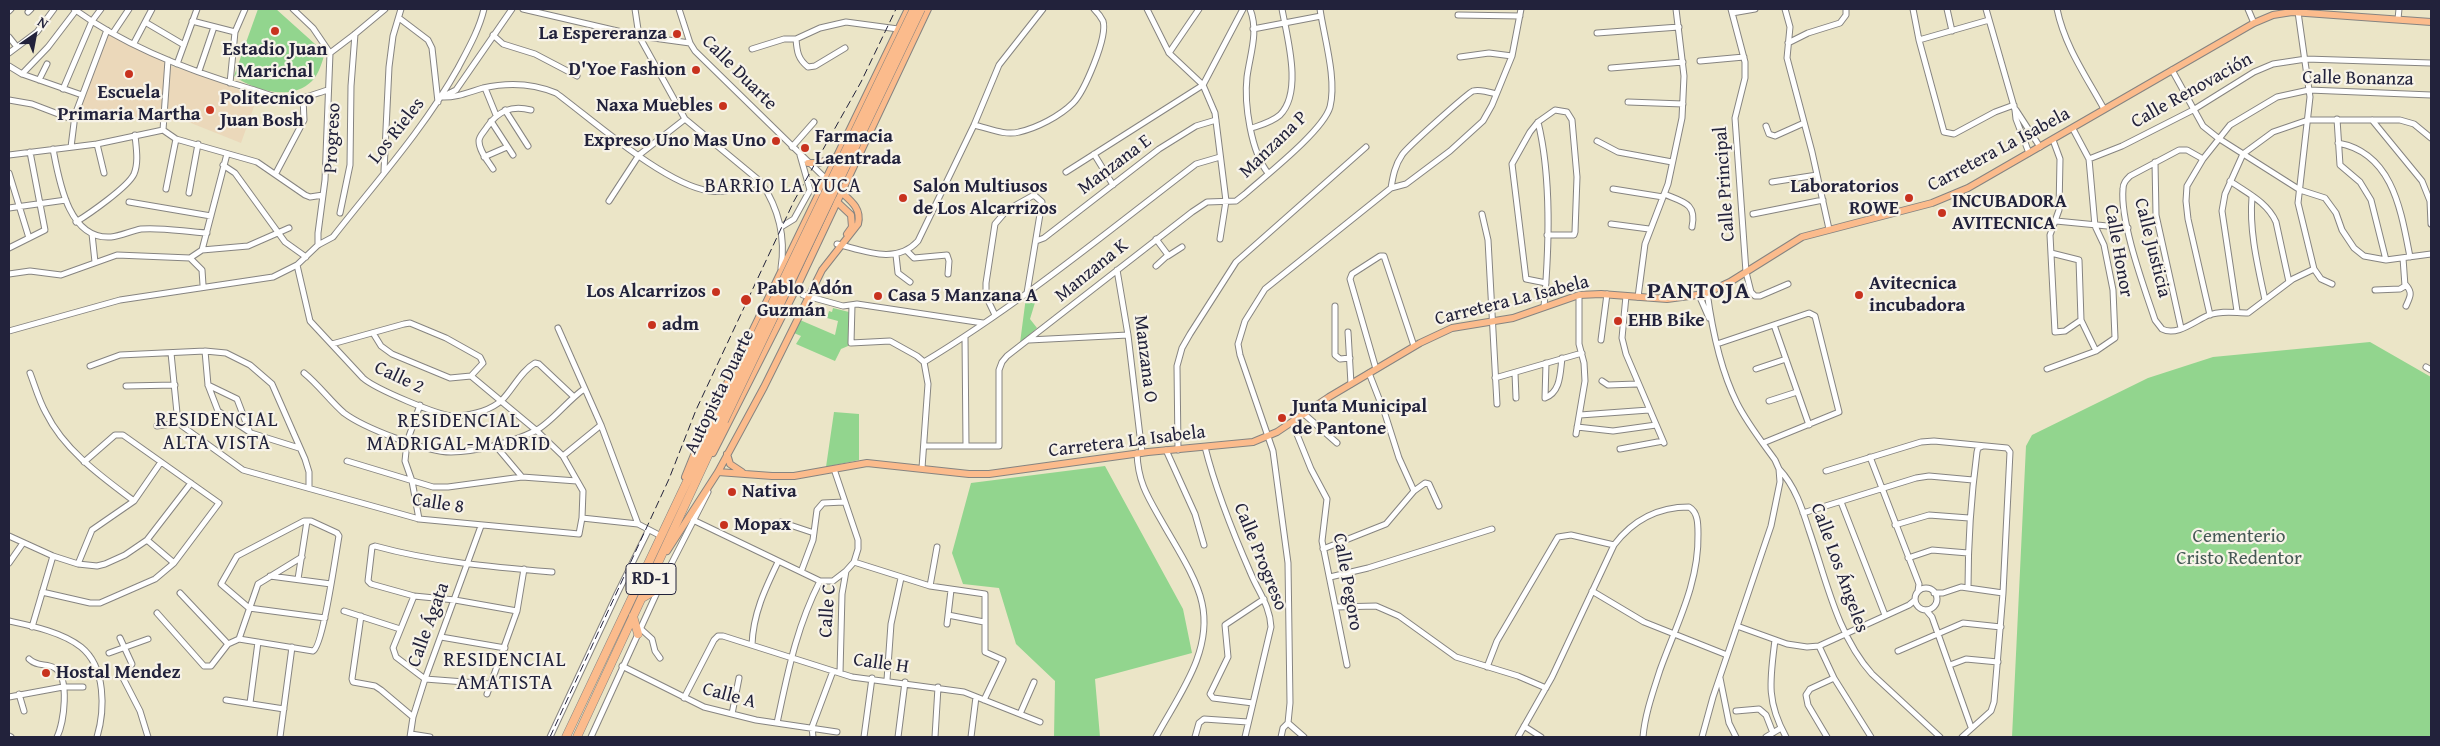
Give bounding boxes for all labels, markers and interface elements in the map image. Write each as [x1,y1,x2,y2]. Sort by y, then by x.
north arrow [10,10,60,60]
text: N [34,11,53,33]
place label: La Espereranza [539,23,667,45]
marker: Estadio Juan Marichal [269,25,281,37]
marker: La Espereranza [671,28,683,40]
street label: Calle Duarte [697,31,781,115]
place label: Estadio Juan Marichal [223,39,327,83]
street label: Calle Renovación [2127,48,2257,134]
place label: D'Yoe Fashion [569,59,686,81]
marker: D'Yoe Fashion [690,64,702,76]
street label: Calle Bonanza [2302,67,2414,91]
marker: Escuela Primaria Martha [123,68,135,80]
place label: Escuela Primaria Martha [57,82,201,126]
place label: Politecnico Juan Bosh [220,88,314,132]
street label: Los Rieles [364,93,430,169]
place label: Naxa Muebles [596,95,713,117]
marker: Naxa Muebles [717,100,729,112]
street label: Progreso [320,102,346,174]
street label: Carretera La Isabela [1924,103,2074,197]
marker: Politecnico Juan Bosh [204,104,216,116]
street label: Manzana P [1235,107,1313,183]
place label: Farmacia Laentrada [815,126,901,170]
street label: Calle Principal [1710,126,1740,242]
place label: Expreso Uno Mas Uno [584,130,766,152]
street label: Manzana E [1074,130,1156,200]
marker: Expreso Uno Mas Uno [770,135,782,147]
marker: Farmacia Laentrada [799,142,811,154]
district label: BARRIO LA YUCA [703,175,863,199]
place label: Salon Multiusos de Los Alcarrizos [913,176,1057,220]
place label: Laboratorios ROWE [1790,176,1899,220]
place label: INCUBADORA AVITECNICA [1952,191,2067,235]
marker: Salon Multiusos de Los Alcarrizos [897,192,909,204]
marker: Laboratorios ROWE [1903,192,1915,204]
street label: Calle Justicia [2129,196,2175,300]
street label: Calle Honor [2099,203,2137,299]
marker: INCUBADORA AVITECNICA [1936,207,1948,219]
street label: Manzana K [1051,235,1133,307]
street label: Carretera La Isabela [1433,271,1591,331]
place label: Avitecnica incubadora [1869,273,1965,317]
place label: Pablo Adón Guzmán [757,278,853,322]
district label: PANTOJA [1646,278,1752,306]
place label: Los Alcarrizos [586,281,706,303]
place label: Casa 5 Manzana A [888,285,1038,307]
marker: Los Alcarrizos [710,286,722,298]
marker: Avitecnica incubadora [1853,289,1865,301]
marker: Casa 5 Manzana A [872,290,884,302]
marker: Pablo Adón Guzmán [739,293,753,307]
place label: EHB Bike [1628,310,1705,332]
place label: adm [662,314,699,336]
street label: Manzana O [1128,314,1162,404]
marker: EHB Bike [1612,315,1624,327]
marker: adm [646,319,658,331]
street label: Autopista Duarte [680,326,760,458]
street label: Calle 2 [371,357,427,399]
place label: Junta Municipal de Pantone [1292,396,1427,440]
district label: RESIDENCIAL ALTA VISTA [154,409,280,456]
district label: RESIDENCIAL MADRIGAL-MADRID [365,410,553,457]
marker: Junta Municipal de Pantone [1276,412,1288,424]
street label: Carretera La Isabela [1047,421,1207,463]
place label: Nativa [742,481,797,503]
marker: Nativa [726,486,738,498]
street label: Calle 8 [410,489,466,519]
street label: Calle Progreso [1228,500,1292,614]
street label: Calle Los Ángeles [1805,500,1873,636]
place label: Mopax [734,514,791,536]
marker: Mopax [718,519,730,531]
park label: Cementerio Cristo Redentor [2176,526,2302,570]
street label: Calle Pegoro [1327,531,1367,633]
road number: RD-1 [626,564,676,594]
street label: Calle Ágata [403,579,455,671]
street label: Calle C [815,584,841,638]
district label: RESIDENCIAL AMATISTA [442,649,568,696]
street label: Calle H [852,649,910,679]
place label: Hostal Mendez [56,662,181,684]
marker: Hostal Mendez [40,667,52,679]
street label: Calle A [700,678,758,714]

